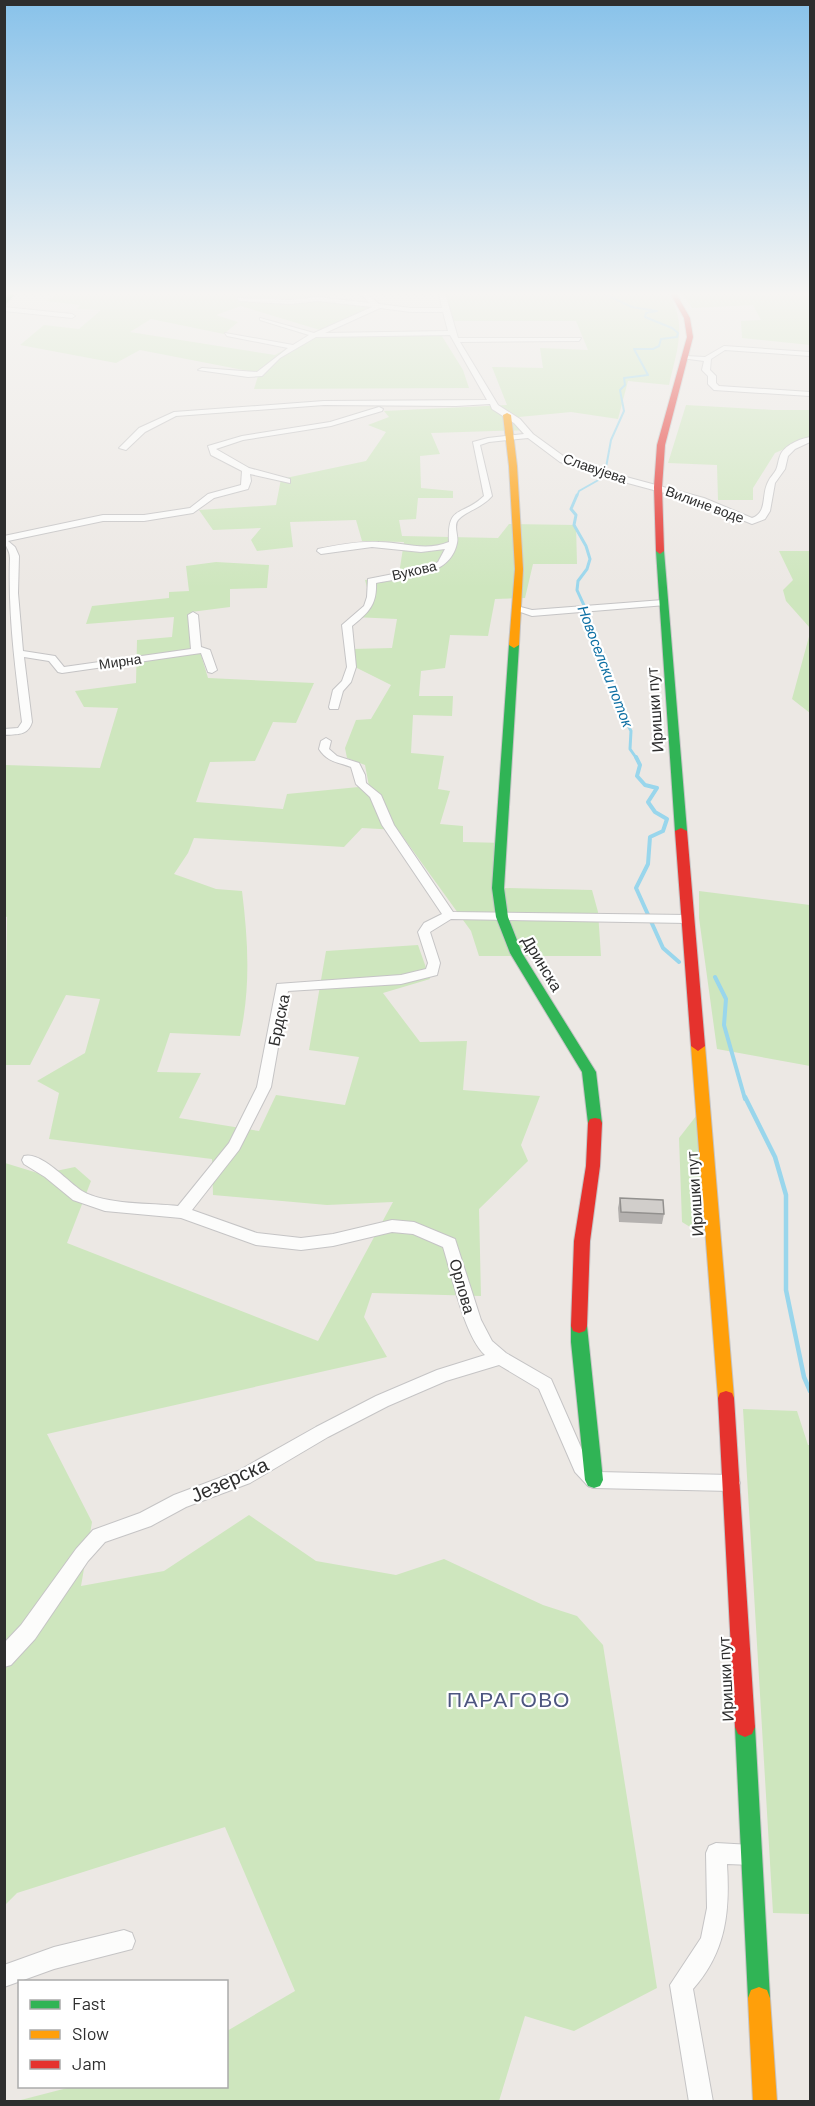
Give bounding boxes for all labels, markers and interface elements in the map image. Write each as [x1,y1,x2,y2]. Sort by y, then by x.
street label: Славујева [561,449,629,487]
street label: Вилине воде [663,482,747,526]
street label: Вукова [390,557,438,583]
water label: Новоселски поток [574,603,638,730]
street label: Мирна [98,650,143,672]
street label: Иришки пут [642,666,666,753]
street label: Дринска [519,932,567,994]
street label: Брдска [263,992,293,1048]
street label: Иришки пут [682,1150,706,1237]
street label: Орлова [446,1256,480,1316]
street label: Језерска [187,1451,272,1507]
street label: Иришки пут [713,1635,737,1722]
district label: ПАРАГОВО [447,1686,571,1711]
legend [18,1980,228,2088]
text: Fast [72,1992,106,2014]
text: Slow [72,2022,109,2044]
text: Jam [72,2052,106,2074]

